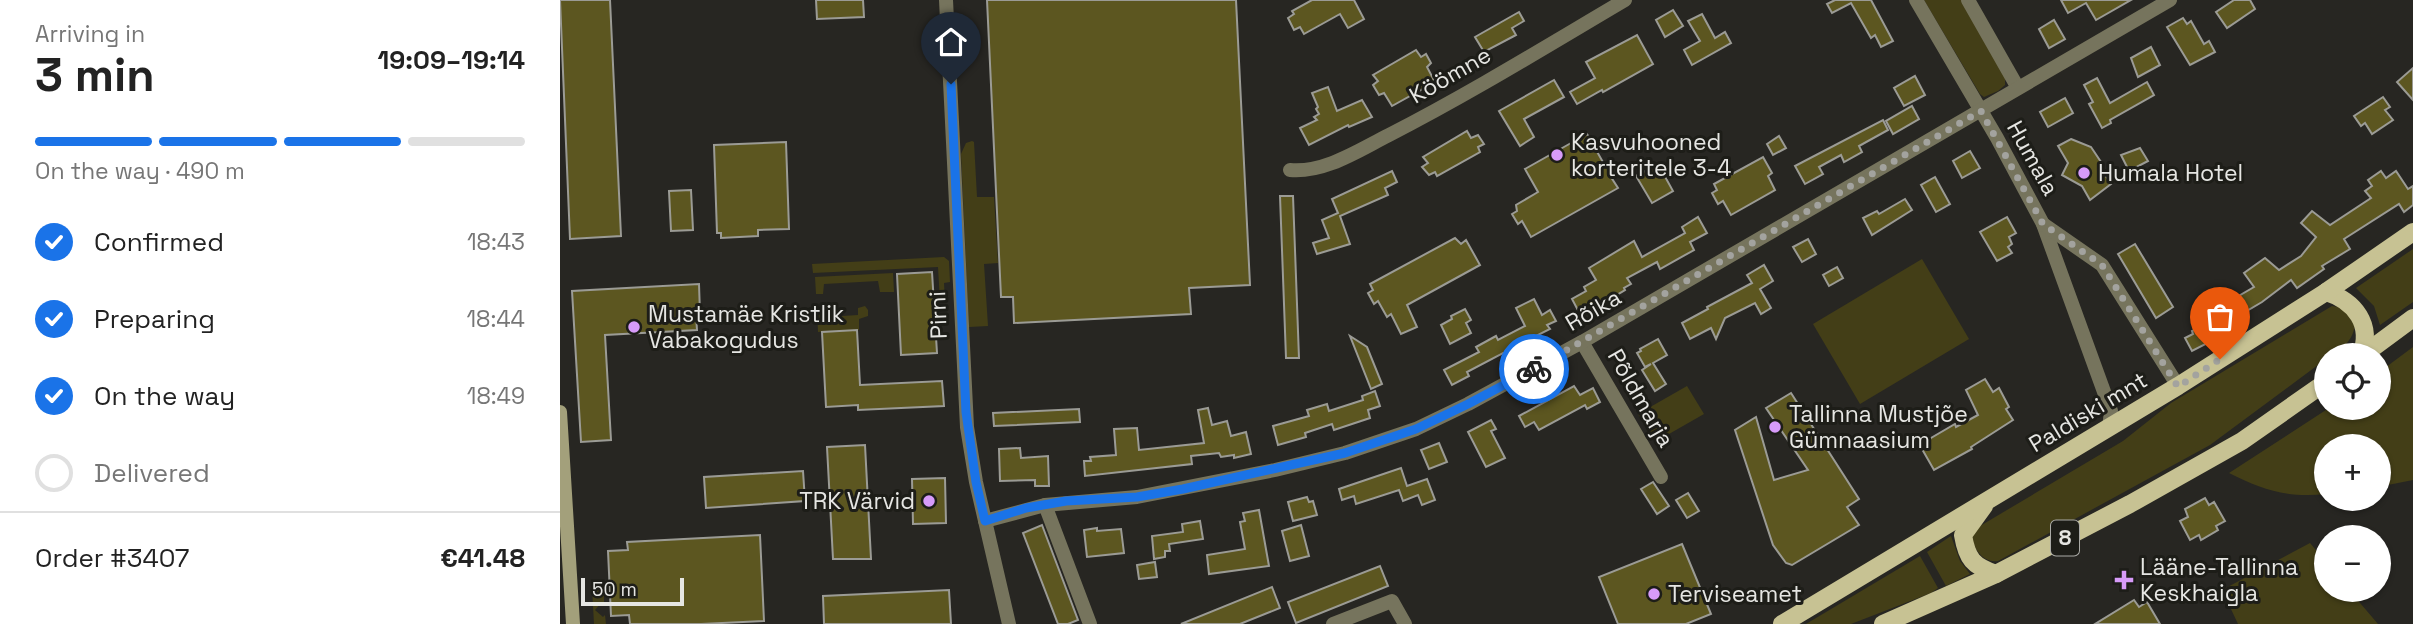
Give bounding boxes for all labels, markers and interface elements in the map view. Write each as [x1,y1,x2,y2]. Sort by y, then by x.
pin [921,12.0,981,84]
text: Arriving in [35,19,145,49]
icon: home [932,23,970,61]
street label: Köömne [1404,40,1496,110]
text: 19:09–19:14 [377,43,525,77]
text: 3 min [35,46,155,104]
street label: Humala [2000,115,2066,201]
place label: Kasvuhooned korteritele 3-4 [1571,127,1731,183]
marker: Kasvuhooned korteritele 3-4 [1549,147,1565,163]
text: On the way · 490 m [35,156,245,186]
place label: Humala Hotel [2098,158,2243,188]
marker: Humala Hotel [2076,165,2092,181]
icon: check [35,223,73,261]
text: Confirmed [94,225,224,259]
text: 18:43 [467,227,525,257]
street label: Rõika [1560,282,1626,338]
pin [2190,287,2250,359]
street label: Pirni [922,291,954,339]
icon: bag [2201,298,2239,336]
place label: Mustamäe Kristlik Vabakogudus [648,299,844,355]
icon: check [35,300,73,338]
text: Preparing [94,302,215,336]
text: 18:44 [466,304,525,334]
marker: Mustamäe Kristlik Vabakogudus [626,319,642,335]
courier [1499,334,1569,404]
street label: Põldmarja [1601,343,1681,453]
map controls [2314,343,2391,602]
button: locate [2314,343,2391,420]
icon: bike [1515,350,1553,388]
street label: Paldiski mnt [2023,365,2153,459]
icon: check [35,377,73,415]
text: On the way [94,379,235,413]
text: 18:49 [467,381,525,411]
place label: Tallinna Mustjõe Gümnaasium [1789,399,1968,455]
marker: Tallinna Mustjõe Gümnaasium [1767,419,1783,435]
button: + [2314,434,2391,511]
text: Delivered [94,456,210,490]
place label: TRK Värvid [799,486,915,516]
marker: TRK Värvid [921,493,937,509]
road number: 8 [2051,520,2079,556]
button: − [2314,525,2391,602]
text: Order #3407 [35,541,190,575]
text: €41.48 [440,541,525,575]
place label: Lääne-Tallinna Keskhaigla [2140,552,2298,608]
marker: Lääne-Tallinna Keskhaigla [2114,570,2134,590]
scale bar [581,575,684,607]
text: 50 m [592,577,637,602]
place label: Terviseamet [1668,579,1802,609]
marker: Terviseamet [1646,586,1662,602]

